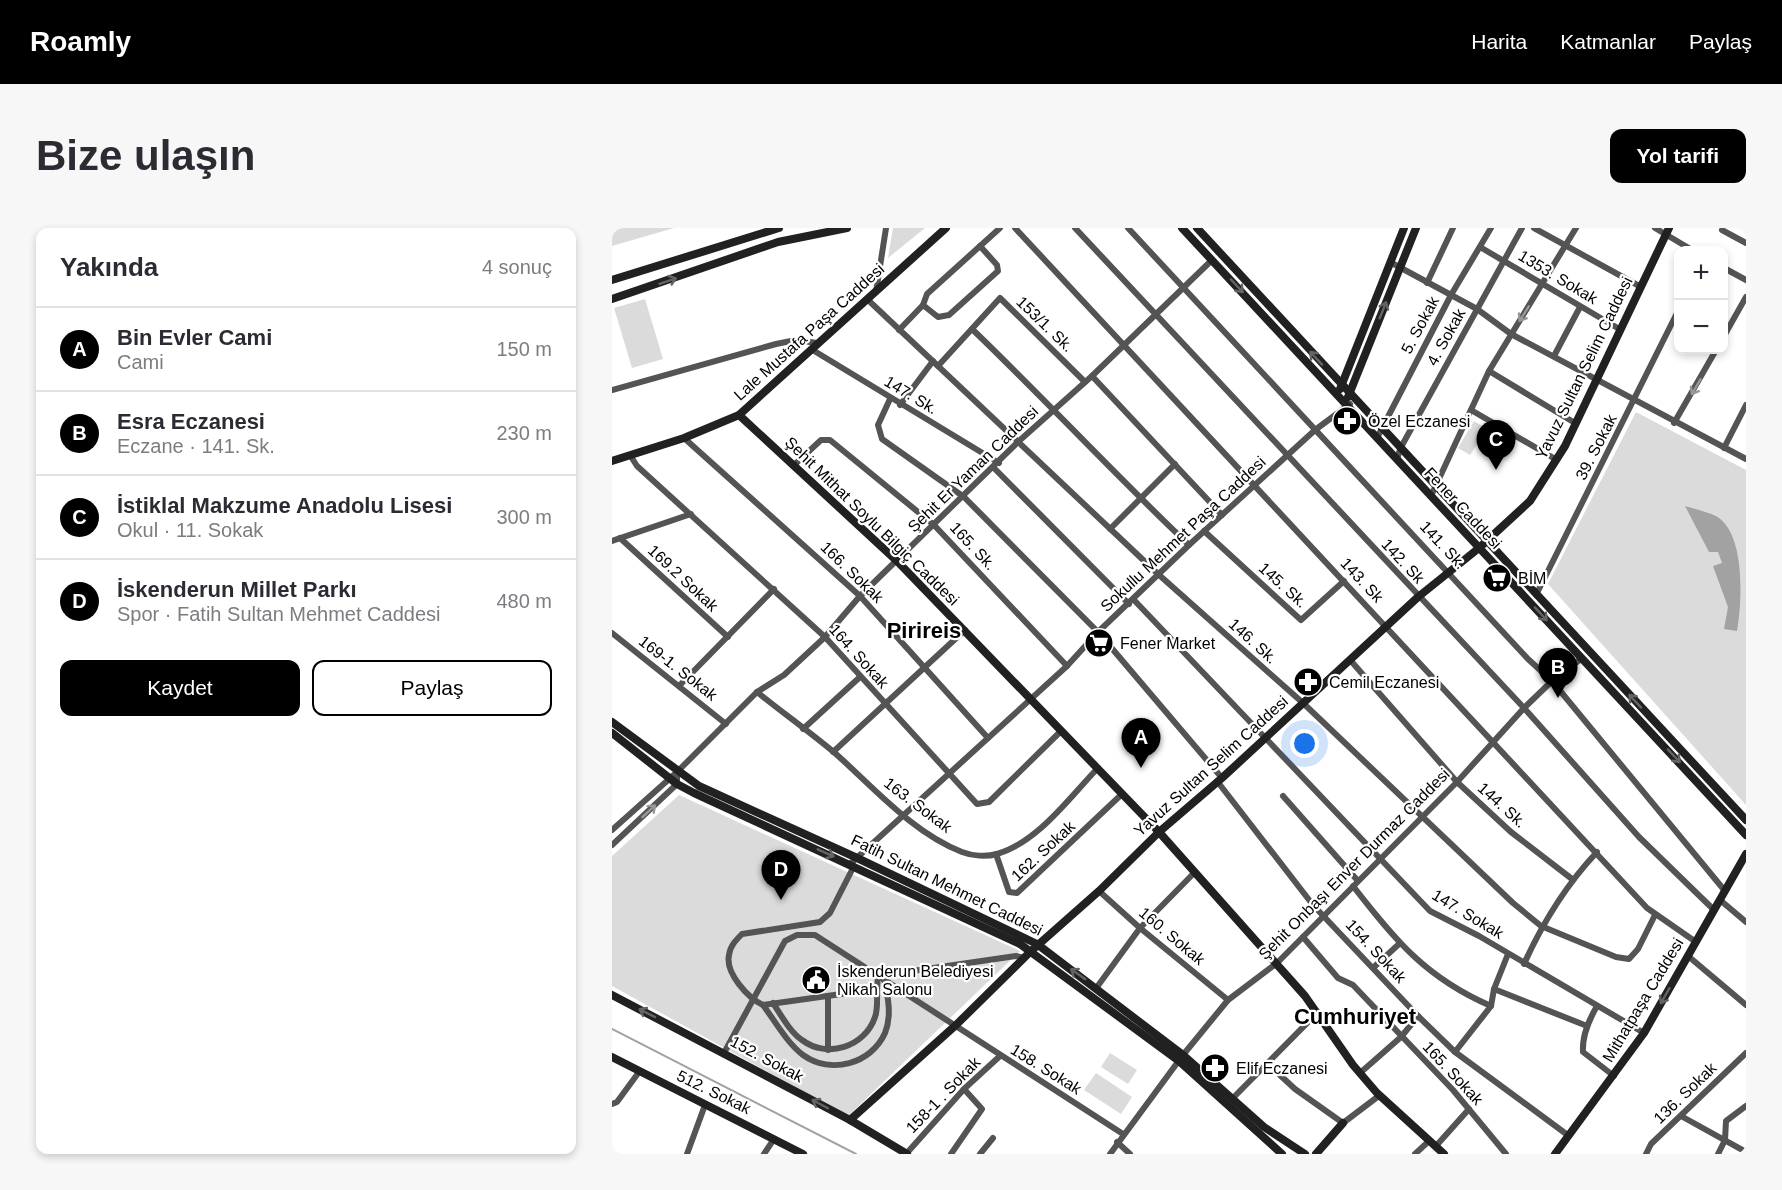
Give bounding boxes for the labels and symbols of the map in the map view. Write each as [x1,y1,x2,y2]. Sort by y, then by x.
street label: 1353. Sokak [1515,247,1601,308]
street label: Lale Mustafa Paşa Caddesi [731,260,887,404]
one-way arrow [658,274,676,285]
street label: Yavuz Sultan Selim Caddesi [1532,274,1636,462]
one-way arrow [1229,279,1244,294]
street label: 153/1. Sk. [1013,293,1077,355]
street label: 5. Sokak [1398,293,1443,356]
one-way arrow [1378,301,1389,320]
street label: 4. Sokak [1423,305,1469,368]
one-way arrow [1517,305,1529,322]
one-way arrow [1309,350,1323,365]
street label: 147. Sk. [881,373,941,417]
one-way arrow [1689,378,1701,395]
street label: Şehit Er Yaman Caddesi [905,403,1041,535]
pharmacy icon: Özel Eczanesi [1331,405,1363,437]
street label: 39. Sokak [1572,411,1620,483]
place label: Özel Eczanesi [1368,413,1470,430]
pin: C [1476,420,1516,470]
street label: Şehit Mithat Soylu Bilgiç Caddesi [782,433,962,609]
street label: Sokullu Mehmet Paşa Caddesi [1097,453,1269,615]
street label: Fener Caddesi [1421,464,1505,552]
street label: 141. Sk. [1417,518,1469,572]
street label: 165. Sk. [947,519,999,573]
street label: 142. Sk [1378,535,1428,587]
street label: 166. Sokak [817,538,887,607]
street label: 169.2 Sokak [645,541,722,615]
street label: 143. Sk [1337,554,1387,606]
street label: 145. Sk. [1255,559,1311,611]
supermarket icon: BİM [1481,562,1513,594]
place label: BİM [1518,569,1546,587]
one-way arrow [1533,606,1547,621]
street label: 146. Sk. [1225,615,1281,667]
district label: Pirireis [887,618,961,643]
street label: 164. Sokak [826,621,893,692]
supermarket icon: Fener Market [1083,627,1115,659]
street label: 169-1. Sokak [636,632,721,704]
place label: Fener Market [1120,635,1216,652]
pin: B [1538,648,1578,698]
pharmacy icon: Cemil Eczanesi [1292,666,1324,698]
place label: Cemil Eczanesi [1329,674,1439,691]
street label: Yavuz Sultan Selim Caddesi [1131,693,1291,839]
one-way arrow [1628,693,1642,708]
pin: A [1122,718,1160,768]
your location [1290,729,1319,758]
one-way arrow [1667,749,1681,764]
street label: Şehit Onbaşı Enver Durmaz Caddesi [1255,765,1453,963]
street label: 163. Sokak [881,774,956,836]
street label: 144. Sk. [1474,779,1530,831]
one-way arrow [641,804,656,818]
street label: 162. Sokak [1008,817,1079,885]
street label: Fatih Sultan Mehmet Caddesi [849,831,1045,939]
one-way arrow [817,848,835,860]
pin: D [762,850,800,900]
street label: 147. Sokak [1429,886,1508,942]
street label: 160. Sokak [1136,904,1209,969]
street label: 154. Sokak [1342,916,1410,987]
street label: Mithatpaşa Caddesi [1599,935,1687,1065]
place label: İskenderun Belediyesi Nikah Salonu [837,962,994,998]
public building icon: İskenderun Belediyesi Nikah Salonu [800,964,832,996]
one-way arrow [1071,968,1087,980]
one-way arrow [1659,987,1671,1004]
district label: Cumhuriyet [1294,1004,1417,1029]
one-way arrow [639,1007,656,1019]
street label: 152. Sokak [728,1033,807,1086]
street label: 165. Sokak [1419,1038,1487,1109]
street label: 158. Sokak [1008,1041,1085,1098]
pharmacy icon: Elif Eczanesi [1199,1052,1231,1084]
street label: 158-1 . Sokak [903,1053,984,1136]
street label: 136. Sokak [1650,1058,1720,1127]
place label: Elif Eczanesi [1236,1060,1328,1077]
street label: 512. Sokak [674,1067,755,1118]
one-way arrow [811,1098,829,1109]

